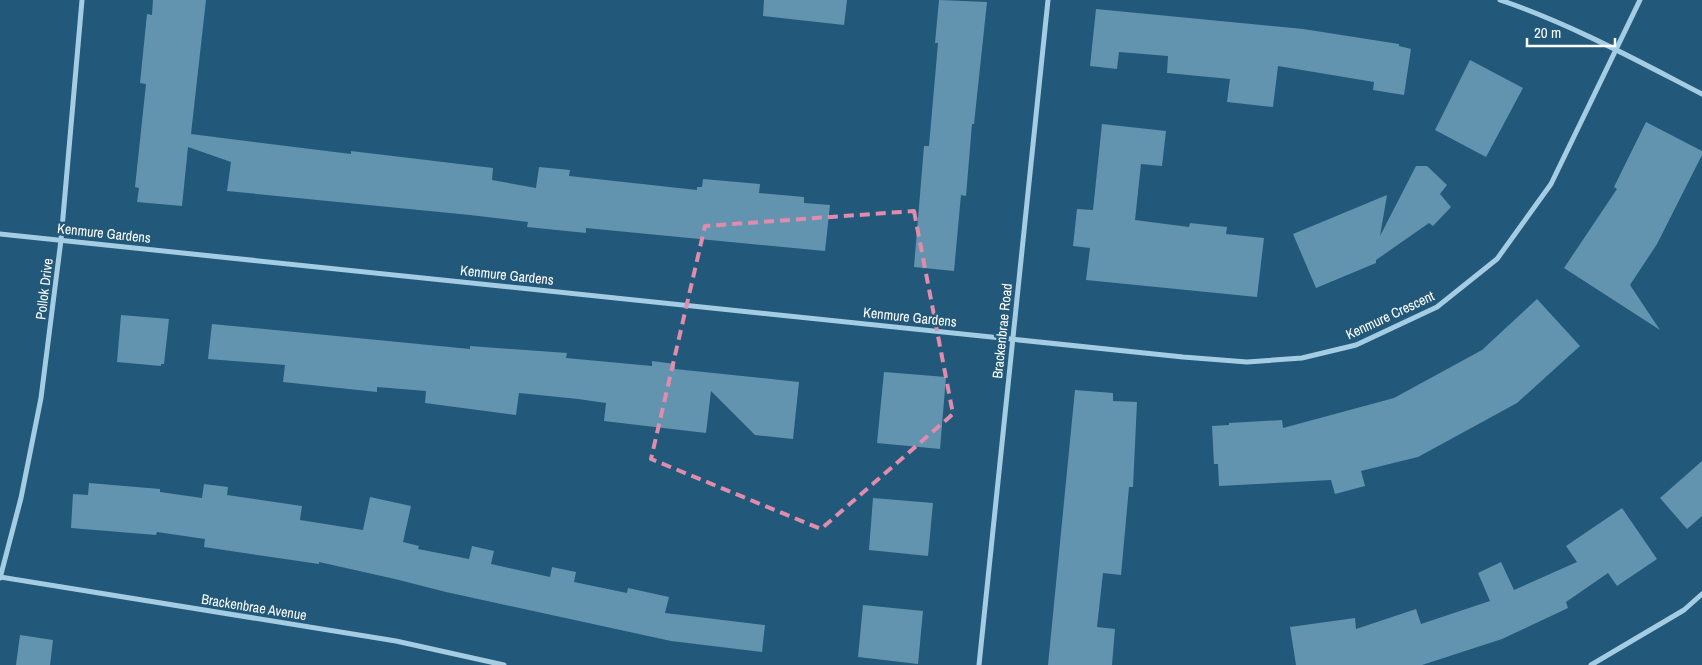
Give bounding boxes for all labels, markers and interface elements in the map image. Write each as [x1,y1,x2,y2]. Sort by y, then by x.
scale bar [1527,15,1614,47]
text: 20 m [1534,22,1561,43]
street label: Kenmure Gardens [56,219,152,247]
street label: Pollok Drive [31,257,57,321]
street label: Kenmure Gardens [459,261,555,289]
street label: Brackenbrae Road [988,282,1016,380]
street label: Kenmure Crescent [1343,287,1437,343]
street label: Kenmure Gardens [862,303,958,331]
street label: Brackenbrae Avenue [200,590,308,624]

